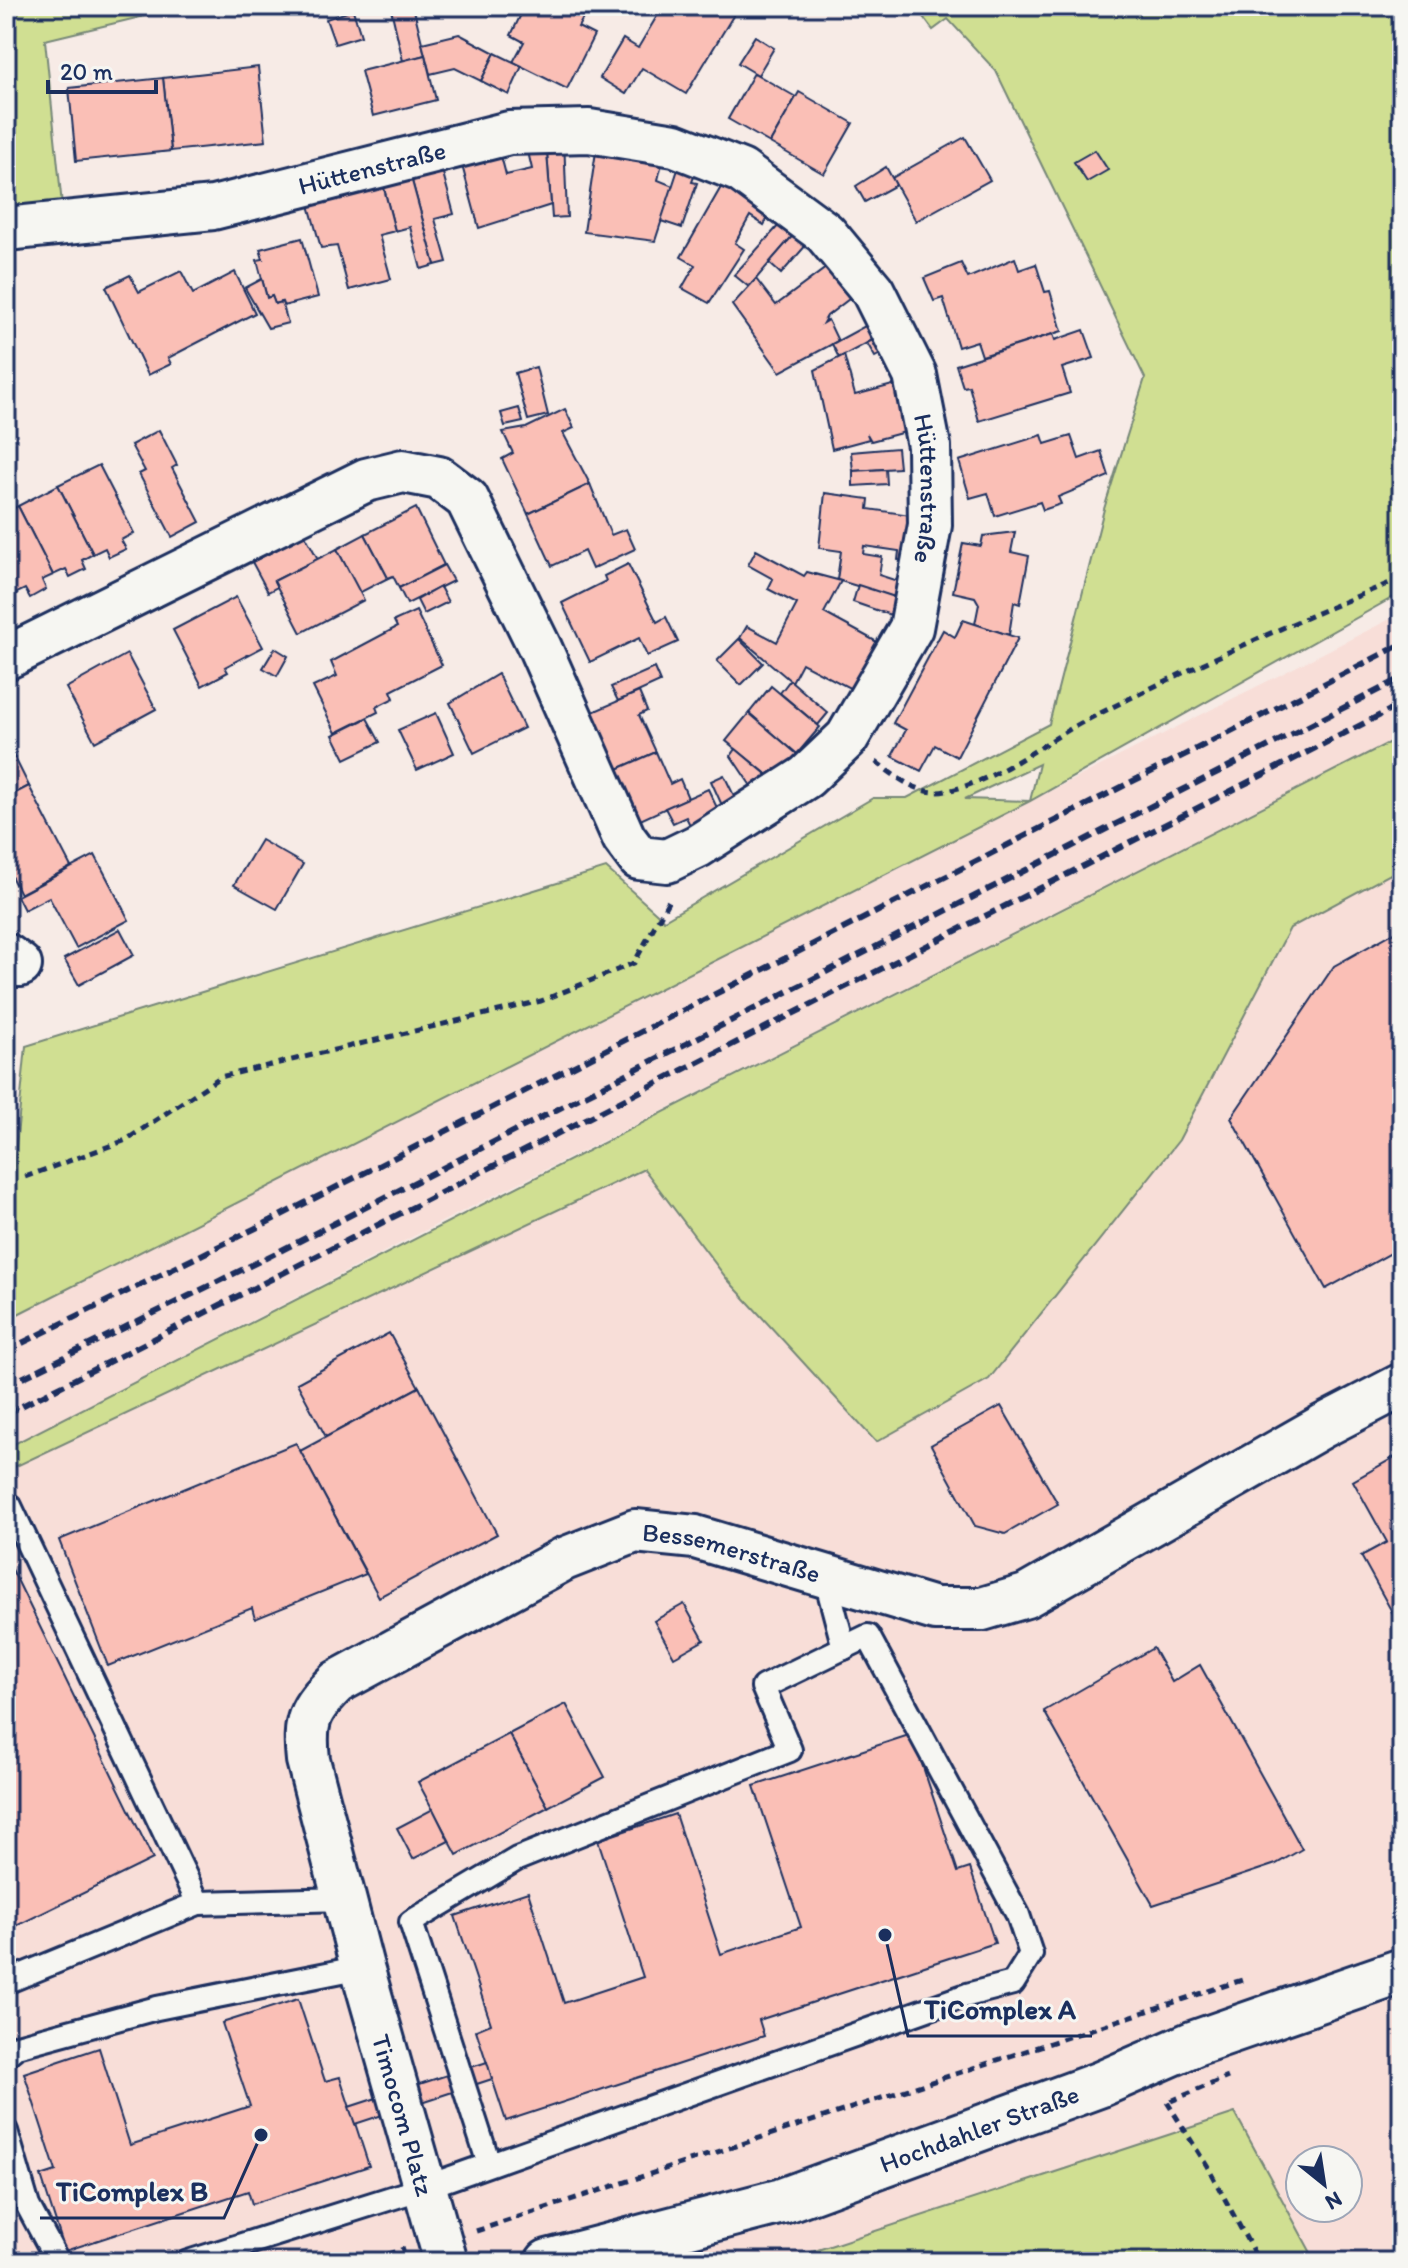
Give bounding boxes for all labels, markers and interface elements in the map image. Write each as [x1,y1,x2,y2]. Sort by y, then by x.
scale bar [48,44,156,94]
text: 20 m [60,57,113,86]
street label: Hüttenstraße [295,134,449,202]
street label: Hüttenstraße [907,411,946,566]
street label: Bessemerstraße [641,1516,824,1590]
callout: TiComplex A [908,1984,1092,2036]
text: TiComplex A [923,1992,1076,2026]
street label: Timocom Platz [365,2030,441,2200]
street label: Hochdahler Straße [875,2077,1083,2180]
north arrow [1284,2144,1364,2224]
callout: TiComplex B [40,2166,224,2218]
text: TiComplex B [55,2174,208,2208]
text: N [1321,2185,1347,2216]

